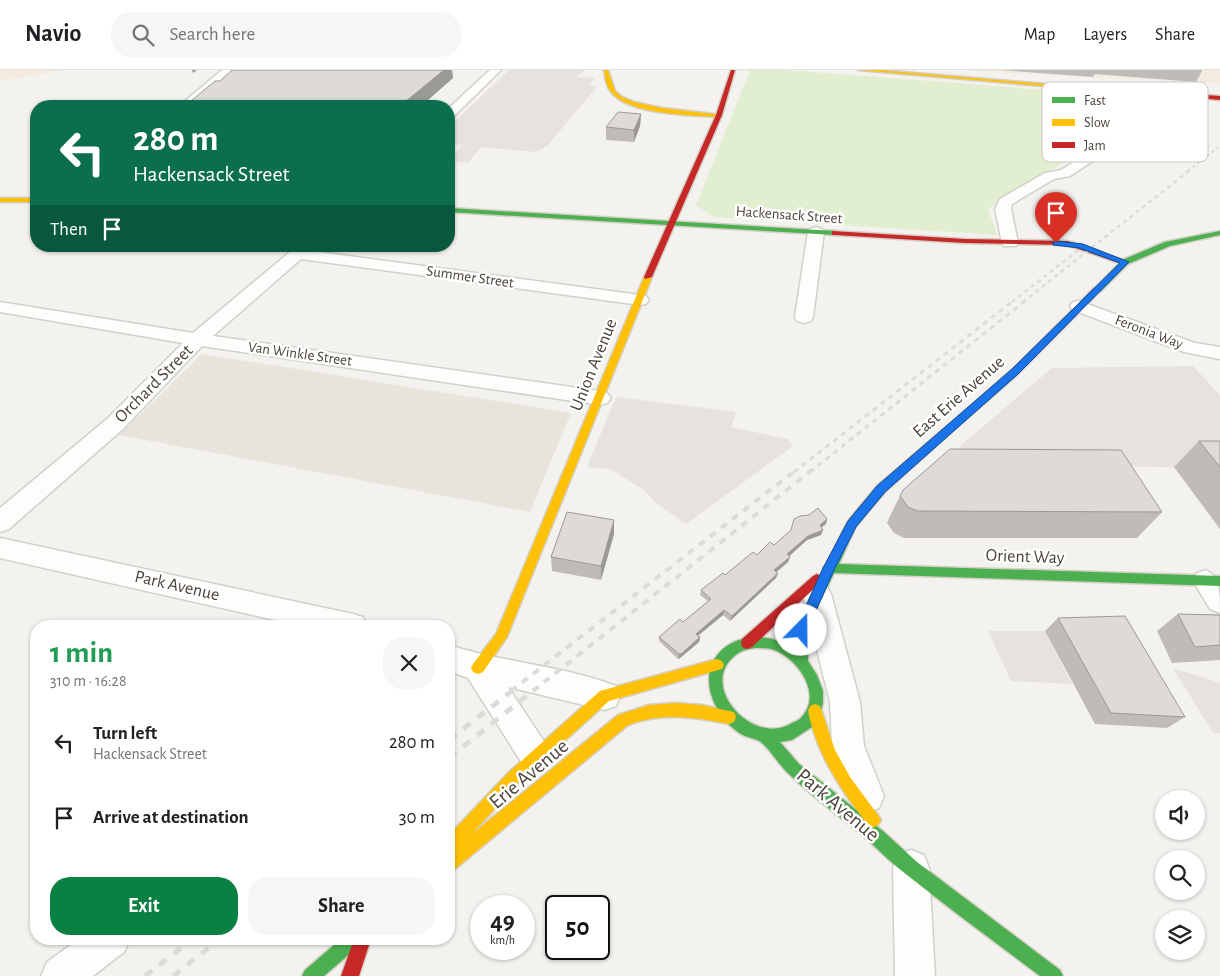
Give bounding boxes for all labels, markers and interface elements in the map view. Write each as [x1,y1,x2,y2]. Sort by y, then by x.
search box [111,12,461,57]
icon: search [129,21,157,49]
text: Navio [25,22,81,46]
text: Search here [169,25,255,44]
text: Map [1024,26,1055,44]
text: Layers [1083,26,1127,44]
text: Share [1155,26,1195,44]
legend [1042,82,1208,162]
text: Fast [1084,94,1106,108]
text: Slow [1084,116,1111,130]
icon: left [50,120,115,185]
text: 280 m [133,122,219,157]
text: Jam [1084,139,1106,153]
text: Hackensack Street [133,163,290,185]
pin [1035,192,1077,243]
icon: arrive [1042,199,1070,227]
street label: Hackensack Street [735,204,843,226]
icon: arrive [98,215,126,243]
text: Then [50,220,88,239]
street label: Summer Street [425,263,515,291]
street label: Feronia Way [1113,312,1186,352]
street label: Union Avenue [567,316,621,414]
street label: Van Winkle Street [247,339,353,369]
street label: Orchard Street [112,341,197,426]
street label: East Erie Avenue [910,353,1008,441]
street label: Orient Way [985,547,1065,567]
street label: Park Avenue [133,567,221,605]
position arrow [774,603,826,655]
button: close [383,637,435,689]
text: 1 min [50,638,113,668]
text: 310 m · 16:28 [50,673,126,689]
text: Turn left [93,724,157,743]
icon: left [50,729,78,757]
text: 280 m [389,733,435,752]
street label: Erie Avenue [485,735,573,813]
text: Hackensack Street [93,746,207,762]
street label: Park Avenue [793,765,883,845]
map controls [1155,790,1205,960]
button: sound [1155,790,1205,840]
icon: arrive [50,804,78,832]
text: Arrive at destination [93,808,249,827]
text: 30 m [399,808,435,827]
button: search [1155,850,1205,900]
button: Exit [50,877,238,935]
button: Share [248,877,435,935]
speed limit sign: 50 [545,895,610,960]
text: 49 [490,909,515,934]
button: layers [1155,910,1205,960]
text: km/h [490,934,515,946]

